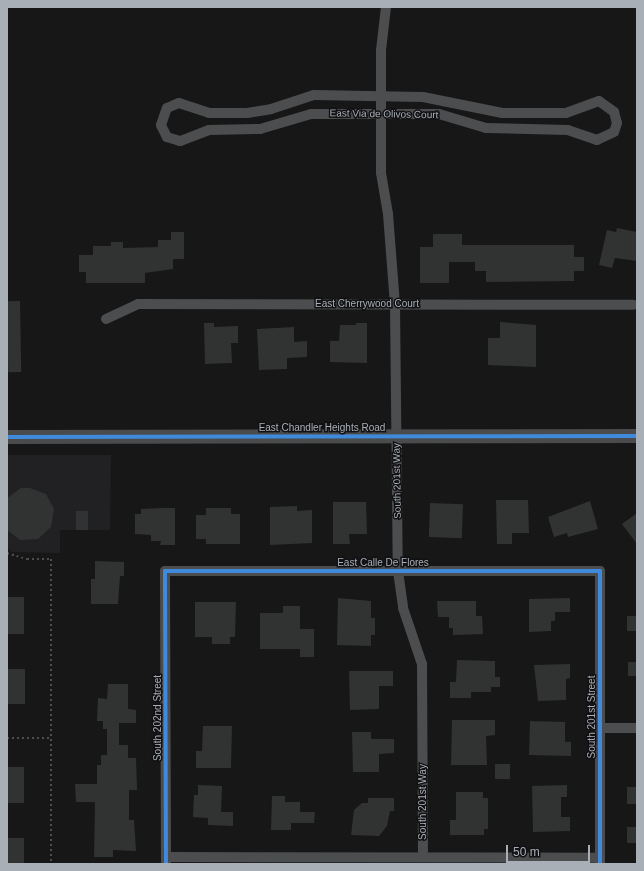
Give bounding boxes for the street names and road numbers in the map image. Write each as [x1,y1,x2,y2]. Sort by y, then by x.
street label: East Via de Olivos Court [330,107,438,121]
street label: East Cherrywood Court [315,298,419,310]
street label: East Chandler Heights Road [259,422,385,434]
street label: South 201st Way [390,443,404,519]
street label: East Calle De Flores [337,557,429,569]
street label: South 202nd Street [152,675,164,761]
street label: South 201st Street [586,676,598,758]
street label: South 201st Way [417,764,429,840]

